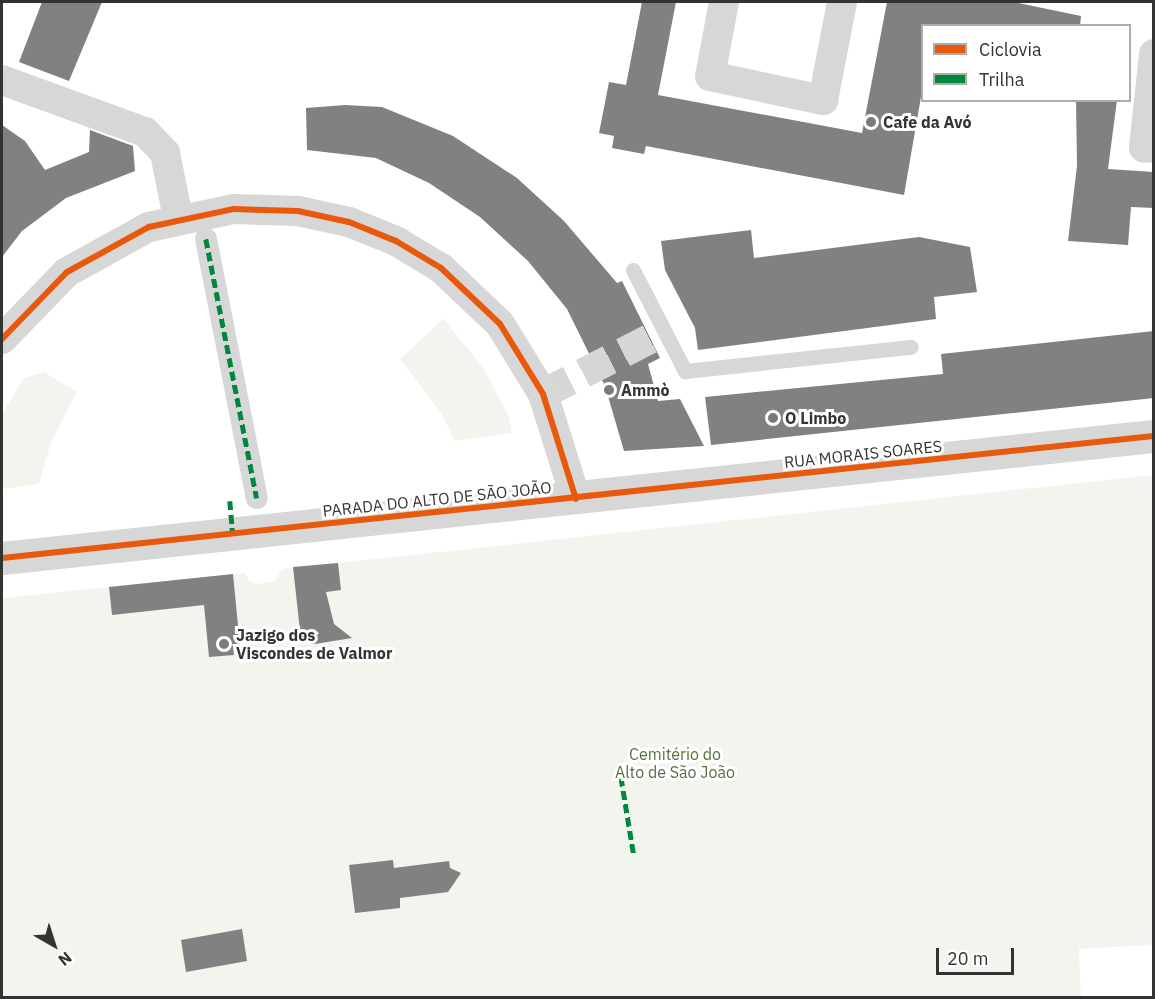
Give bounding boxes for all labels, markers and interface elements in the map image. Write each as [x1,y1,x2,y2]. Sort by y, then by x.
legend [921,24,1131,102]
text: Ciclovia [979,38,1042,61]
text: Trilha [979,68,1024,91]
place label: Cafe da Avó [883,112,972,132]
marker: Cafe da Avó [864,115,878,129]
place label: Ammò [621,380,670,400]
marker: Ammò [602,383,616,397]
place label: O Limbo [785,408,846,428]
marker: O Limbo [766,411,780,425]
street label: RUA MORAIS SOARES [783,436,943,472]
street label: PARADA DO ALTO DE SÃO JOÃO [322,477,552,521]
place label: Jazigo dos Viscondes de Valmor [236,625,392,663]
marker: Jazigo dos Viscondes de Valmor [217,637,231,651]
park label: Cemitério do Alto de São João [615,744,735,782]
north arrow [24,915,84,975]
scale bar [939,936,1017,974]
text: 20 m [947,947,989,970]
text: N [55,948,76,970]

